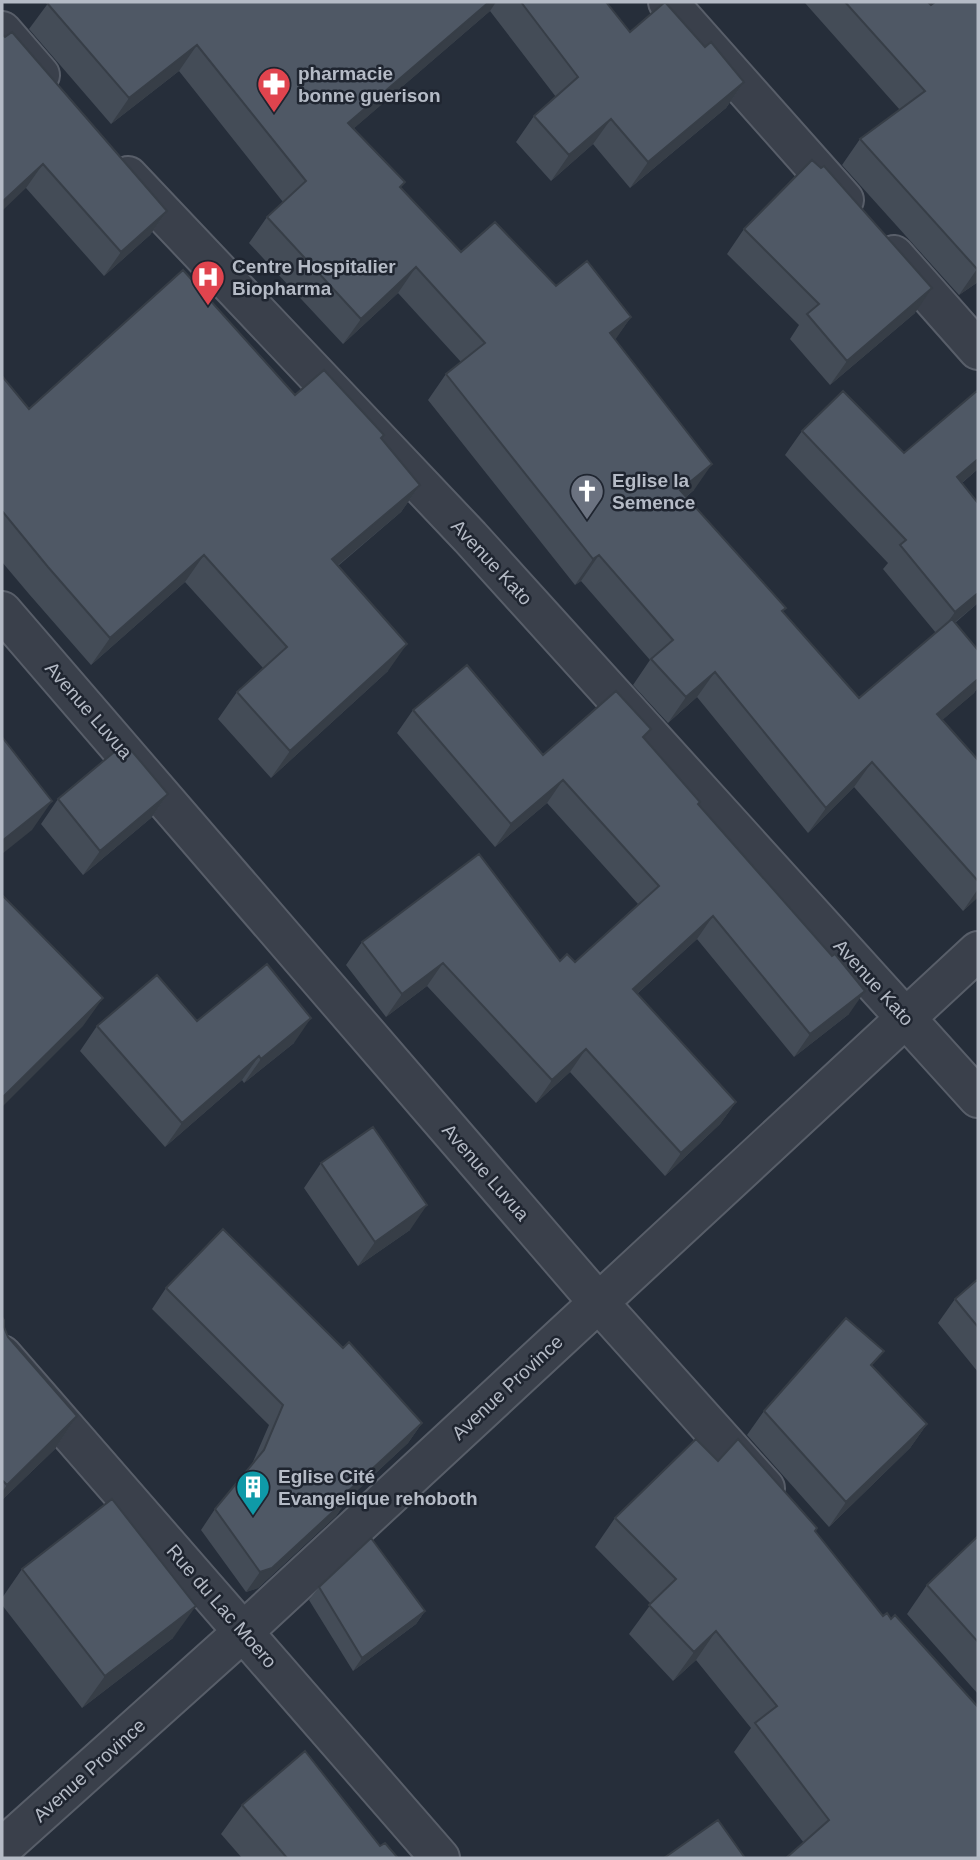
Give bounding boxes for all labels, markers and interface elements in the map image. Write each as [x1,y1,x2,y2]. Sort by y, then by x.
place label: pharmacie bonne guerison [298,63,441,106]
pharmacy icon: pharmacie bonne guerison [255,65,293,114]
place label: Centre Hospitalier Biopharma [232,256,396,299]
hospital icon: Centre Hospitalier Biopharma [189,258,227,307]
place label: Eglise la Semence [612,470,695,513]
church icon: Eglise la Semence [568,472,606,521]
street label: Avenue Kato [447,516,536,609]
street label: Avenue Luvua [41,658,137,763]
street label: Avenue Kato [830,935,918,1030]
street label: Avenue Luvua [438,1120,534,1225]
street label: Avenue Province [448,1331,567,1444]
place label: Eglise Cité Evangelique rehoboth [278,1466,478,1509]
building icon: Eglise Cité Evangelique rehoboth [234,1468,272,1517]
street label: Rue du Lac Moero [162,1540,281,1672]
street label: Avenue Province [29,1715,150,1826]

